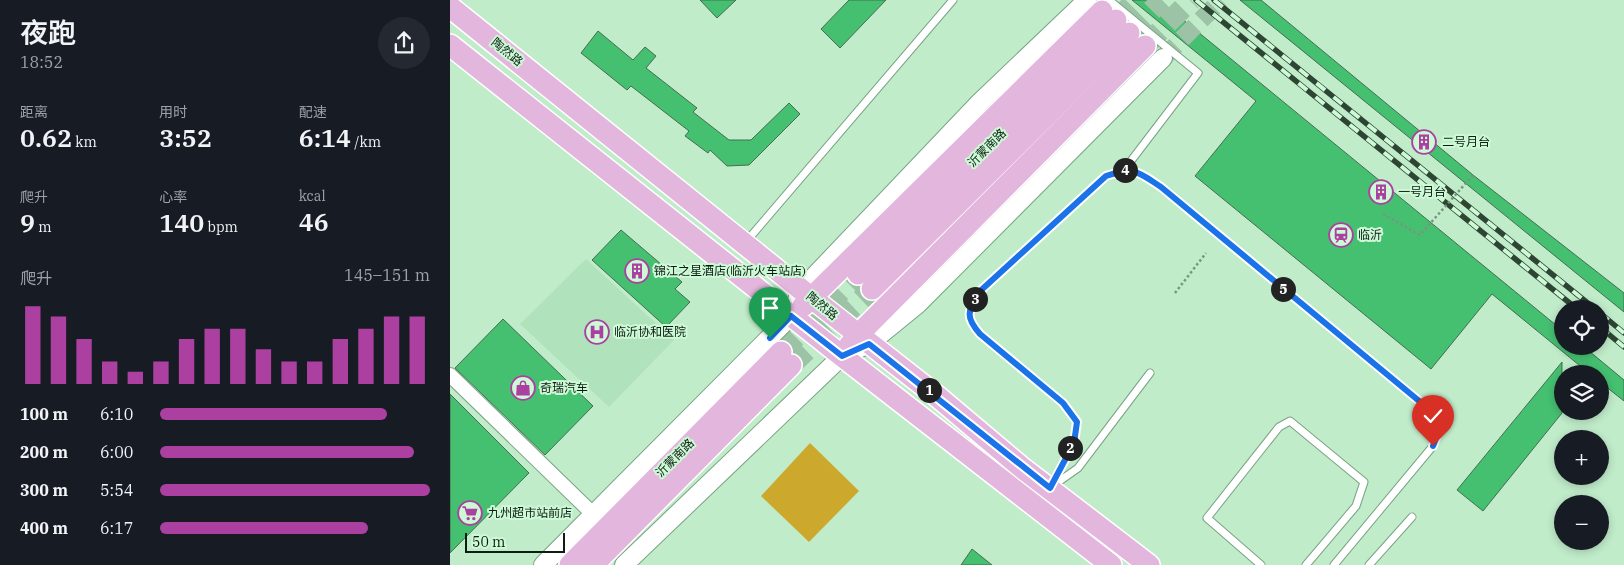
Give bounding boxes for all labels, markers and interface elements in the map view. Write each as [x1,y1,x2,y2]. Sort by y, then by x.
text: 夜跑 [20,14,76,51]
button: share [378,17,430,69]
street label: 陶然路 [489,34,526,69]
text: 18:52 [20,52,63,72]
text: 距离 [20,103,48,121]
text: 用时 [159,103,187,121]
text: 配速 [299,103,327,121]
text: 0.62 [20,121,72,154]
text: 3:52 [159,121,212,154]
text: 6:14 [299,121,351,154]
street label: 沂蒙南路 [964,125,1009,170]
building icon: 二号月台 [1411,129,1437,155]
text: km [72,133,97,151]
text: /km [351,133,381,151]
place label: 二号月台 [1442,134,1490,149]
pin: 4 [1112,158,1138,182]
text: 4 [1121,161,1130,179]
building icon: 一号月台 [1368,179,1394,205]
place label: 一号月台 [1398,184,1446,199]
text: kcal [299,187,326,205]
text: 爬升 [20,188,48,206]
text: 心率 [159,188,187,206]
text: 46 [299,205,329,238]
text: 9 [20,206,35,239]
text: 140 [159,206,204,239]
text: m [35,218,52,236]
text: bpm [204,218,238,236]
station icon: 临沂 [1328,222,1354,248]
place label: 临沂 [1358,227,1382,242]
building icon: 锦江之星酒店(临沂火车站店) [624,258,650,284]
place label: 锦江之星酒店(临沂火车站店) [654,263,806,278]
text: 145–151 m [344,265,430,285]
text: 爬升 [20,268,52,288]
pin: 5 [1270,276,1296,302]
text: 5 [1279,280,1288,298]
pin: 3 [962,286,988,312]
pin [749,287,791,338]
street label: 陶然路 [804,288,841,323]
text: 3 [971,290,980,308]
icon: arrive [756,294,784,322]
map controls [1554,300,1609,550]
button: locate [1554,300,1609,355]
hospital icon: 临沂协和医院 [584,319,610,345]
place label: 临沂协和医院 [614,324,686,339]
button: layers [1554,365,1609,420]
shop icon: 奇瑞汽车 [510,375,536,401]
pin: 1 [916,378,942,402]
place label: 奇瑞汽车 [540,380,588,395]
text: 1 [925,381,934,399]
pin [1412,395,1454,446]
icon: check [1419,402,1447,430]
text: 100 m [20,404,68,424]
text: 6:10 [100,404,133,424]
button: + [1554,430,1609,485]
street label: 沂蒙南路 [652,435,697,480]
pin: 2 [1058,436,1082,460]
text: 2 [1066,439,1075,457]
text: 200 m [20,442,68,462]
text: 6:00 [100,442,133,462]
text: 300 m [20,480,68,500]
text: 5:54 [100,480,133,500]
button: − [1554,495,1609,550]
supermarket icon: 九州超市站前店 [457,500,483,526]
place label: 九州超市站前店 [488,505,572,520]
text: 400 m [20,518,68,538]
text: 6:17 [100,518,133,538]
scale bar [465,530,565,553]
text: 50 m [472,533,505,551]

